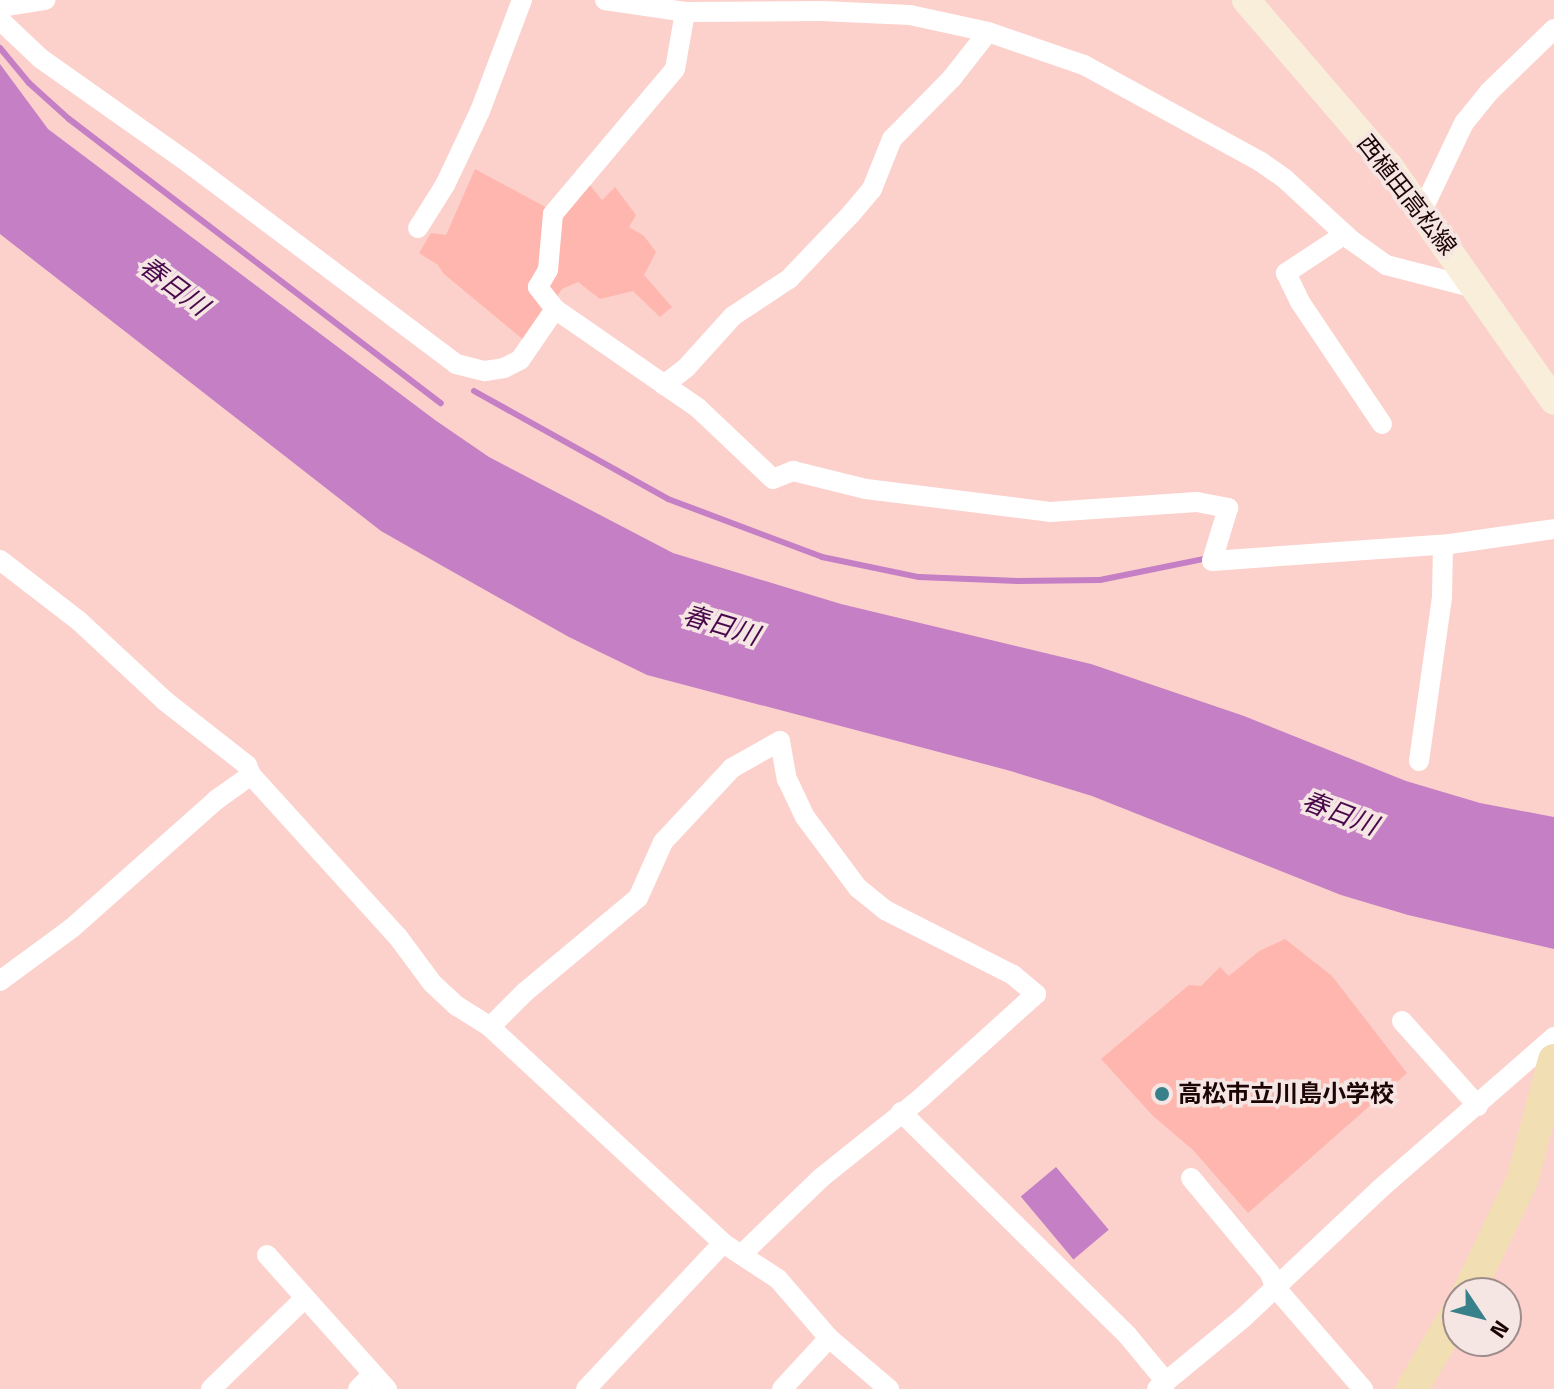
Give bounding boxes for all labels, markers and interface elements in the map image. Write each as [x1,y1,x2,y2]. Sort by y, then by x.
street label: 西植田高松線 [1351,129,1463,261]
water label: 春日川 [133,250,215,322]
water label: 春日川 [679,599,763,651]
water label: 春日川 [1298,784,1382,842]
place label: 高松市立川島小学校 [1178,1080,1394,1108]
marker: 高松市立川島小学校 [1153,1085,1171,1103]
north arrow [1442,1277,1522,1357]
text: N [1482,1314,1518,1346]

